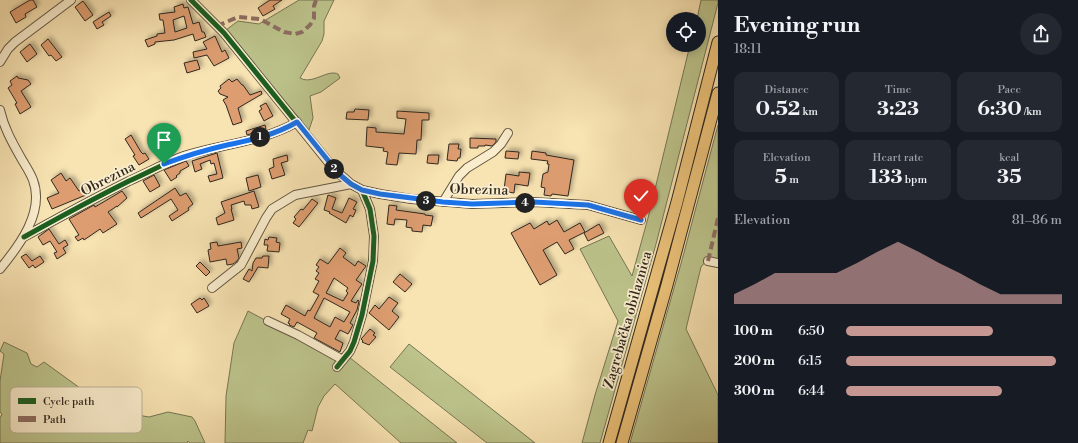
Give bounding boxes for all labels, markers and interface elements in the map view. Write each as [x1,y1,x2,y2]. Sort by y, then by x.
map controls [666,12,706,52]
button: locate [666,12,706,52]
text: Evening run [734,12,860,39]
button: share [1020,13,1062,55]
text: 18:11 [734,41,762,57]
text: Distance [764,83,809,97]
text: Time [885,83,911,97]
text: Pace [998,83,1021,97]
text: 0.52 [755,97,800,122]
text: 3:23 [877,97,919,122]
text: 6:30 [977,97,1022,122]
text: km [800,105,818,119]
text: /km [1022,105,1042,119]
pin [147,123,181,164]
pin: 1 [250,127,270,147]
icon: arrive [153,129,175,151]
text: 1 [257,130,263,144]
text: Elevation [763,151,810,165]
text: Heart rate [873,151,923,165]
text: kcal [999,151,1019,165]
street label: Obrezina [78,157,139,200]
pin: 2 [324,159,344,179]
text: 2 [331,162,337,176]
text: 5 [775,165,787,190]
text: 133 [869,165,903,190]
text: 35 [997,165,1022,190]
text: m [787,173,799,187]
text: bpm [903,173,927,187]
pin [624,179,658,220]
street label: Obrezina [449,180,509,200]
icon: check [630,185,652,207]
pin: 3 [416,191,436,211]
pin: 4 [515,193,535,213]
text: 3 [423,194,429,208]
text: 4 [521,196,529,210]
text: Elevation [734,212,790,228]
text: 81–86 m [1012,212,1062,228]
street label: Zagrebačka obilaznica [600,248,656,391]
text: 100 m [734,323,773,339]
text: 6:50 [798,323,825,339]
text: 200 m [734,353,775,369]
text: 6:15 [798,353,822,369]
text: 300 m [734,383,775,399]
text: 6:44 [798,383,825,399]
legend [10,387,142,433]
text: Cycle path [43,395,95,409]
text: Path [43,413,67,427]

